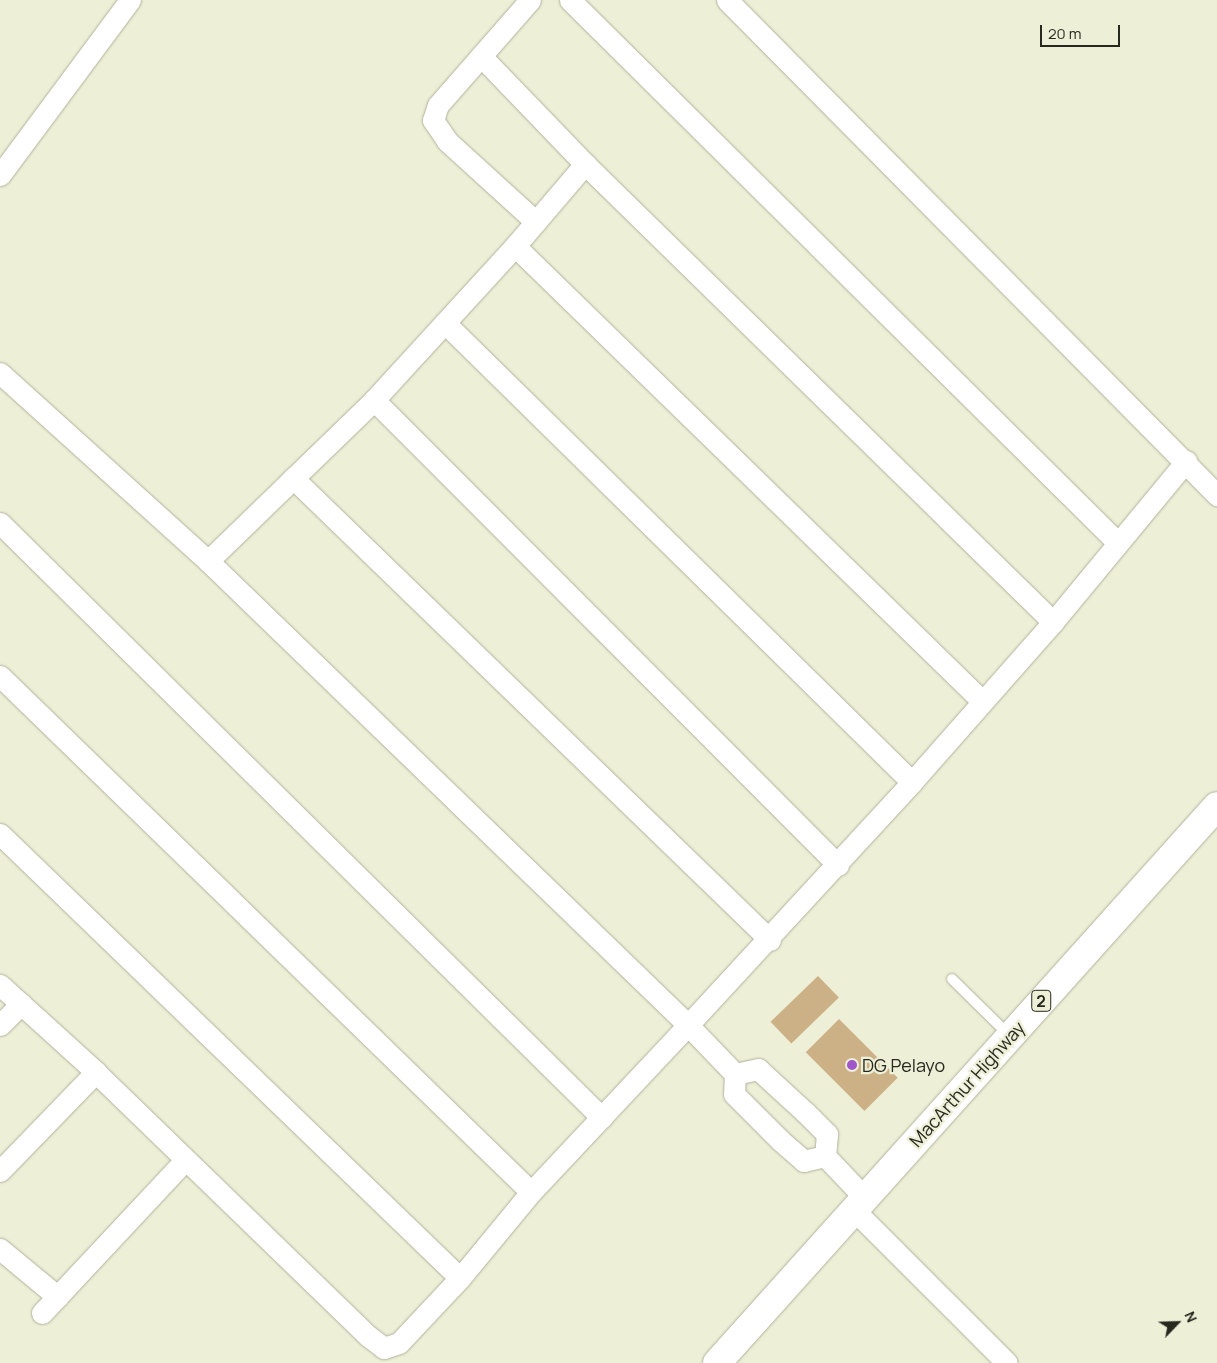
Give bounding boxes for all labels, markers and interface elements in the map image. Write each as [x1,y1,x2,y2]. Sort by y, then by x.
scale bar [1042,15,1122,47]
text: 20 m [1048,23,1081,44]
road number: 2 [1031,988,1051,1014]
street label: MacArthur Highway [905,1017,1029,1151]
place label: DG Pelayo [862,1054,945,1076]
marker: DG Pelayo [846,1059,858,1071]
north arrow [1152,1298,1202,1348]
text: N [1180,1308,1202,1325]

